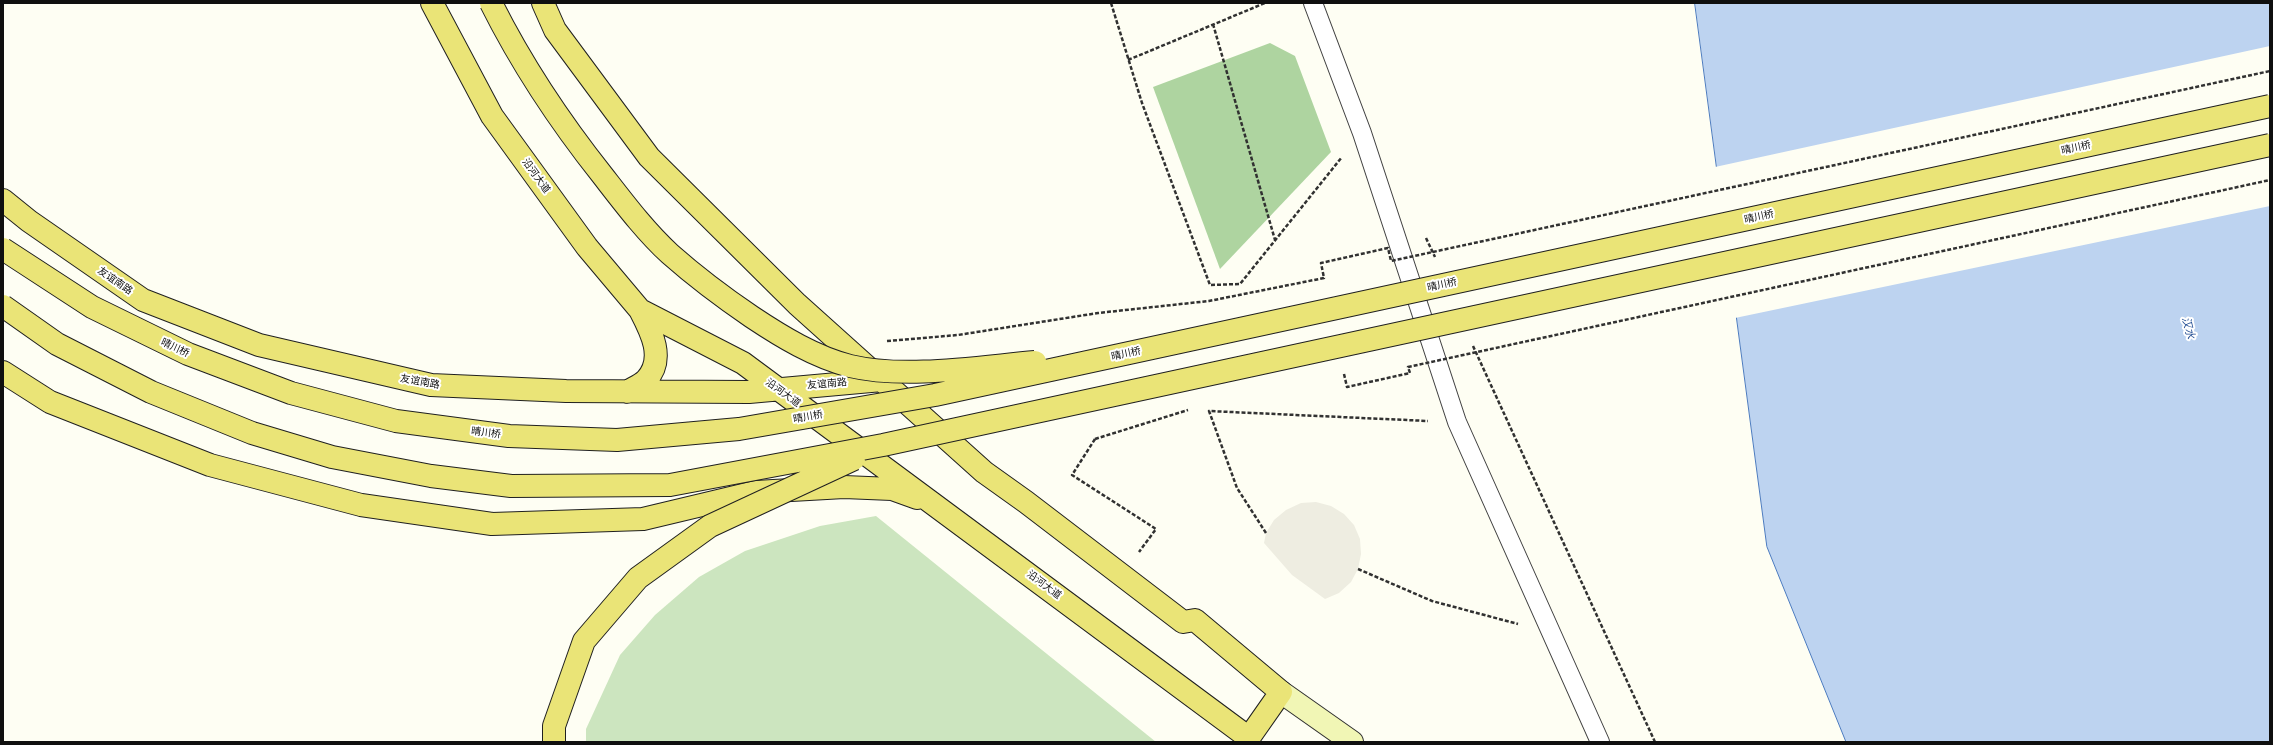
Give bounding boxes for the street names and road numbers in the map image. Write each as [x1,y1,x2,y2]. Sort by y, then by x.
street label: 晴川桥 [2060,139,2092,157]
street label: 沿河大道 [519,156,553,196]
street label: 晴川桥 [1743,208,1775,226]
street label: 友谊南路 [95,265,135,297]
street label: 晴川桥 [1426,276,1458,294]
street label: 晴川桥 [159,336,191,360]
street label: 晴川桥 [1110,345,1142,363]
street label: 友谊南路 [399,373,441,391]
street label: 沿河大道 [763,376,803,410]
street label: 友谊南路 [807,376,847,392]
street label: 晴川桥 [792,408,824,426]
street label: 晴川桥 [470,425,502,441]
street label: 沿河大道 [1024,568,1064,602]

